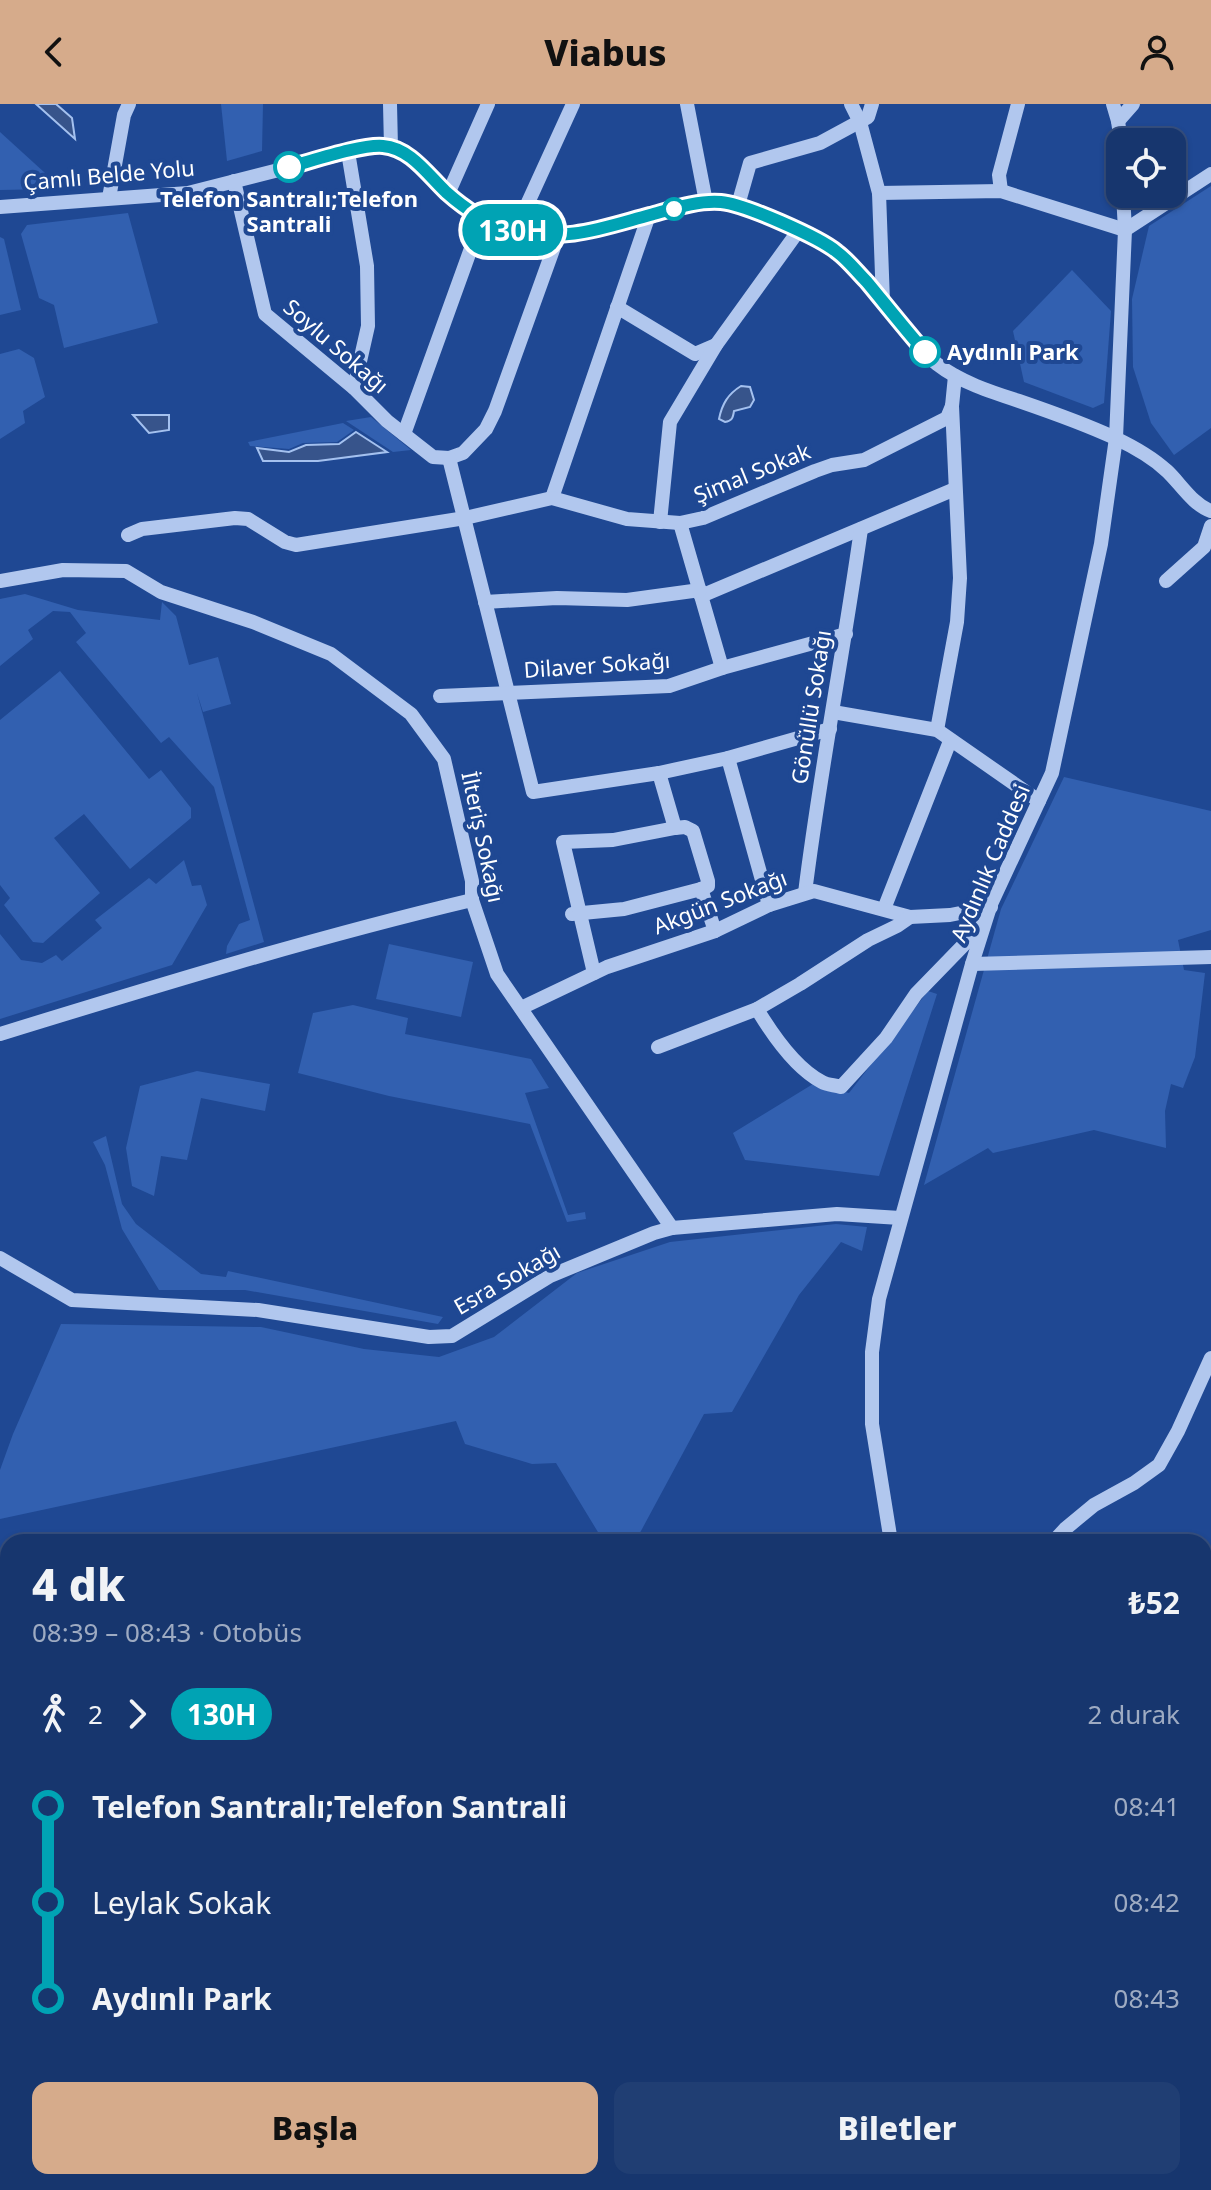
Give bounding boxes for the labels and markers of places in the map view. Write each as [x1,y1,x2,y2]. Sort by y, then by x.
marker: Telefon Santralı;Telefon Santrali [274,152,304,182]
place label: Telefon Santralı;Telefon Santrali [160,183,418,238]
unlabelled marker [663,198,685,220]
place label: Aydınlı Park [947,336,1079,366]
marker: Aydınlı Park [910,337,940,367]

